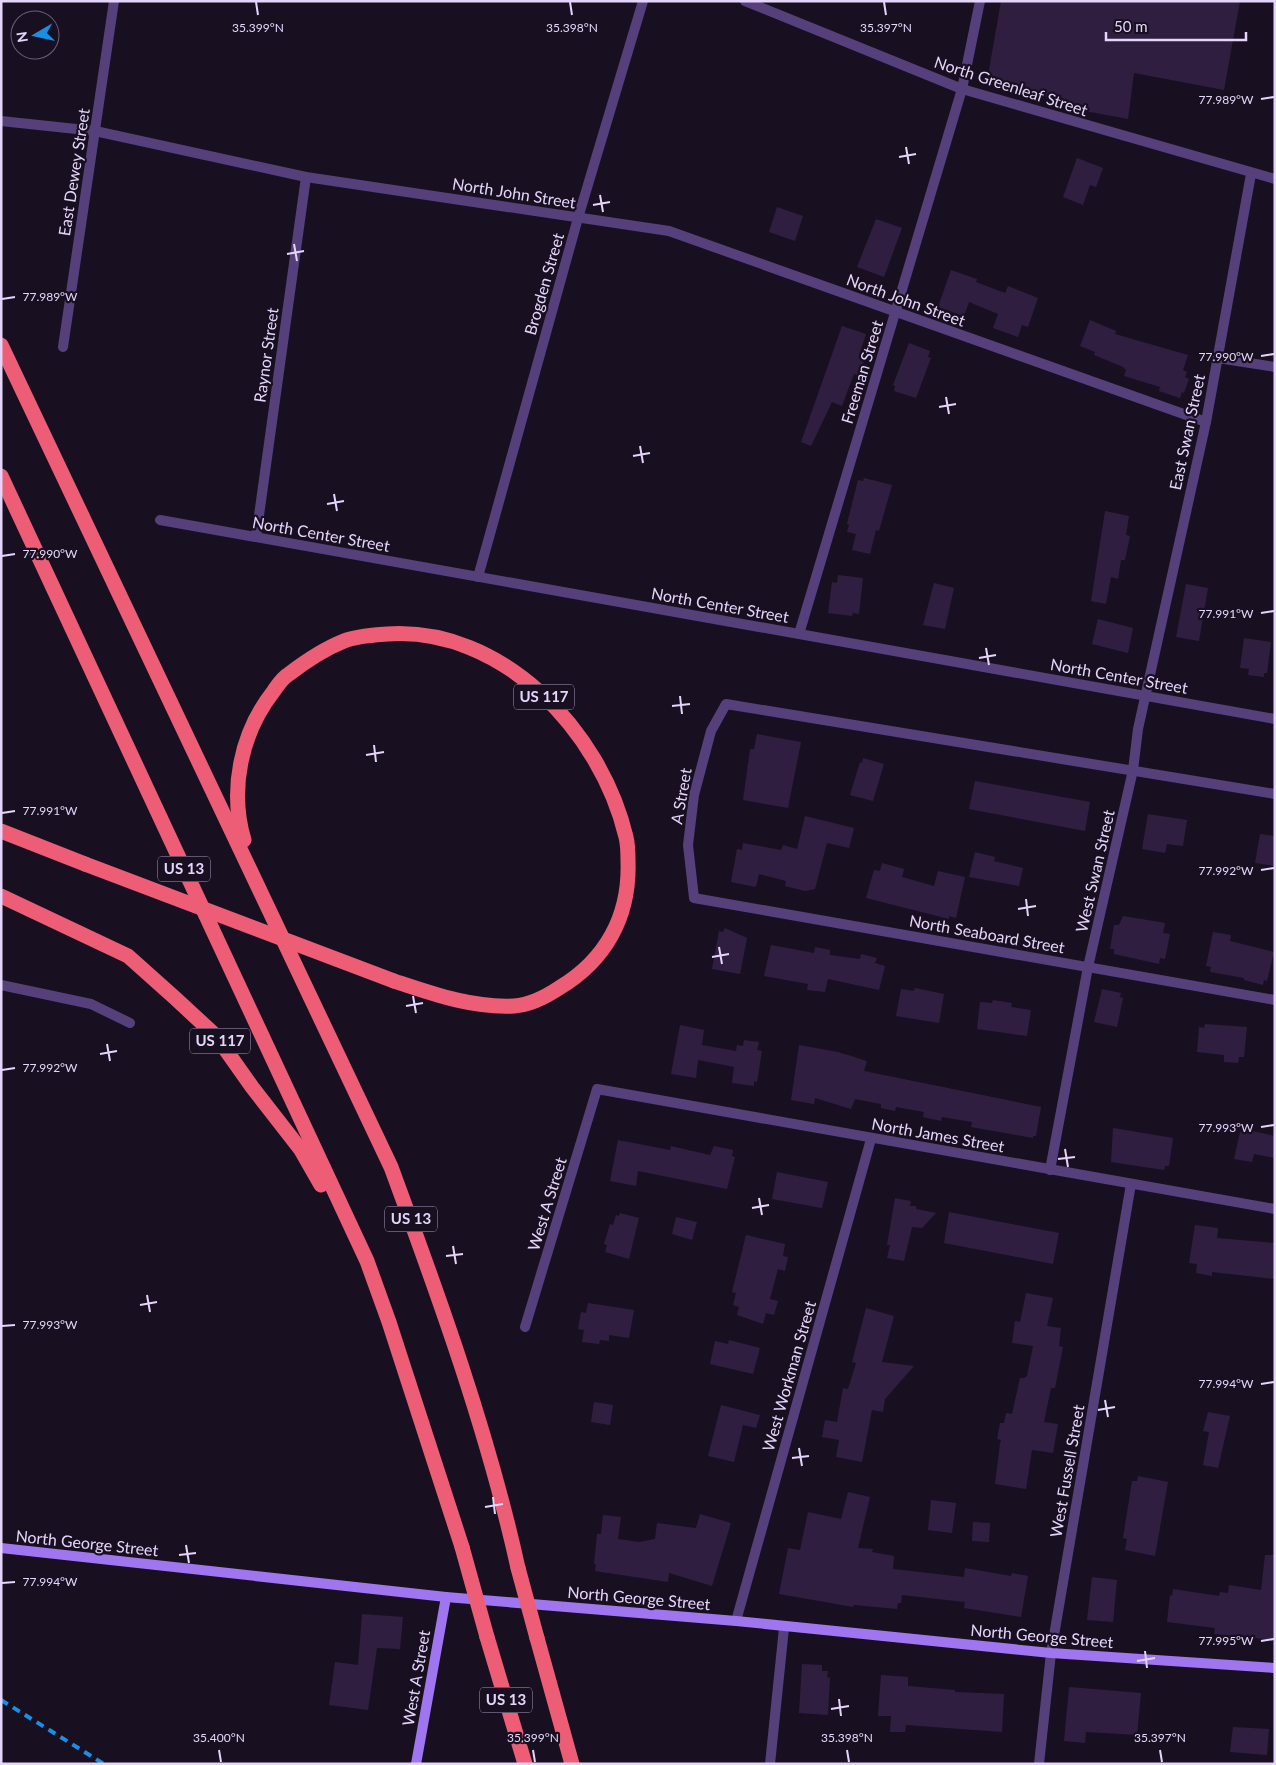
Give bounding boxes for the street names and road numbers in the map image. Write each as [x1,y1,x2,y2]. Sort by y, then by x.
street label: North Greenleaf Street [932,52,1090,119]
street label: East Dewey Street [54,106,93,237]
street label: North John Street [451,173,577,212]
street label: Brogden Street [520,230,567,337]
street label: North John Street [844,269,968,330]
street label: Raynor Street [249,306,282,404]
street label: Freeman Street [837,318,886,426]
street label: East Swan Street [1165,372,1208,492]
street label: North Center Street [251,512,392,555]
street label: North Center Street [650,583,791,626]
street label: North Center Street [1049,654,1190,697]
road number: US 117 [514,684,574,710]
street label: A Street [666,766,695,825]
street label: West Swan Street [1071,808,1118,934]
road number: US 13 [158,856,210,882]
street label: North Seaboard Street [908,910,1066,957]
road number: US 117 [190,1028,250,1054]
street label: North James Street [870,1113,1006,1156]
street label: West A Street [523,1155,570,1253]
road number: US 13 [385,1206,437,1232]
street label: West Workman Street [758,1298,819,1453]
street label: West Fussell Street [1045,1403,1088,1539]
street label: North George Street [15,1526,160,1559]
street label: North George Street [567,1582,711,1613]
street label: North George Street [970,1620,1114,1651]
street label: West A Street [398,1628,433,1727]
road number: US 13 [480,1688,532,1712]

